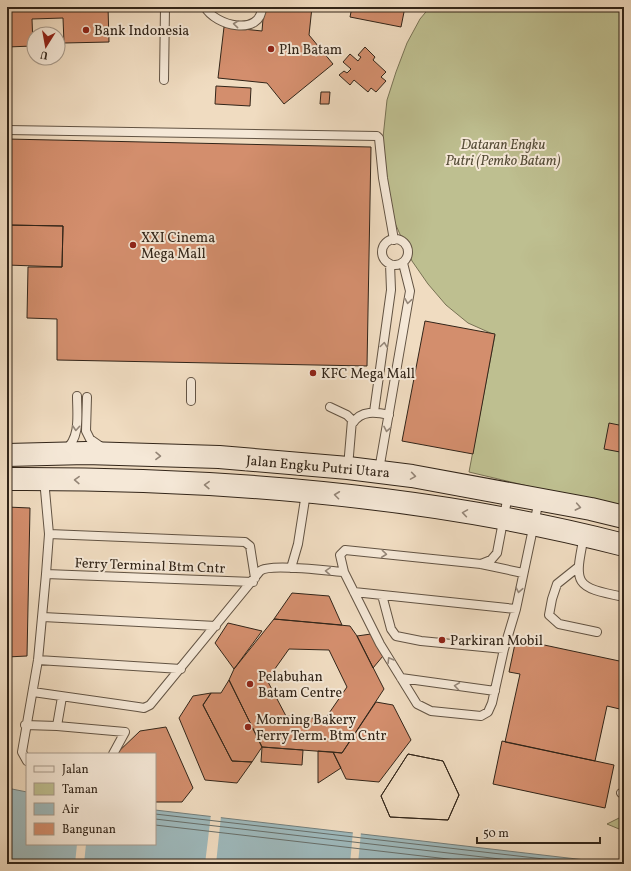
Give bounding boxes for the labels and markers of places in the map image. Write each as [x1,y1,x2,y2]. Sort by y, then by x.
place label: Bank Indonesia [94,22,189,41]
marker: Bank Indonesia [81,25,91,35]
place label: Pln Batam [279,41,342,60]
marker: Pln Batam [266,44,276,54]
place label: XXI Cinema Mega Mall [141,229,215,264]
marker: XXI Cinema Mega Mall [128,240,138,250]
place label: KFC Mega Mall [321,365,415,384]
marker: KFC Mega Mall [308,368,318,378]
place label: Parkiran Mobil [450,632,543,651]
marker: Parkiran Mobil [437,635,447,645]
place label: Pelabuhan Batam Centre [258,668,342,703]
marker: Pelabuhan Batam Centre [245,679,255,689]
place label: Morning Bakery Ferry Term. Btm Cntr [256,711,387,746]
marker: Morning Bakery Ferry Term. Btm Cntr [243,722,253,732]

